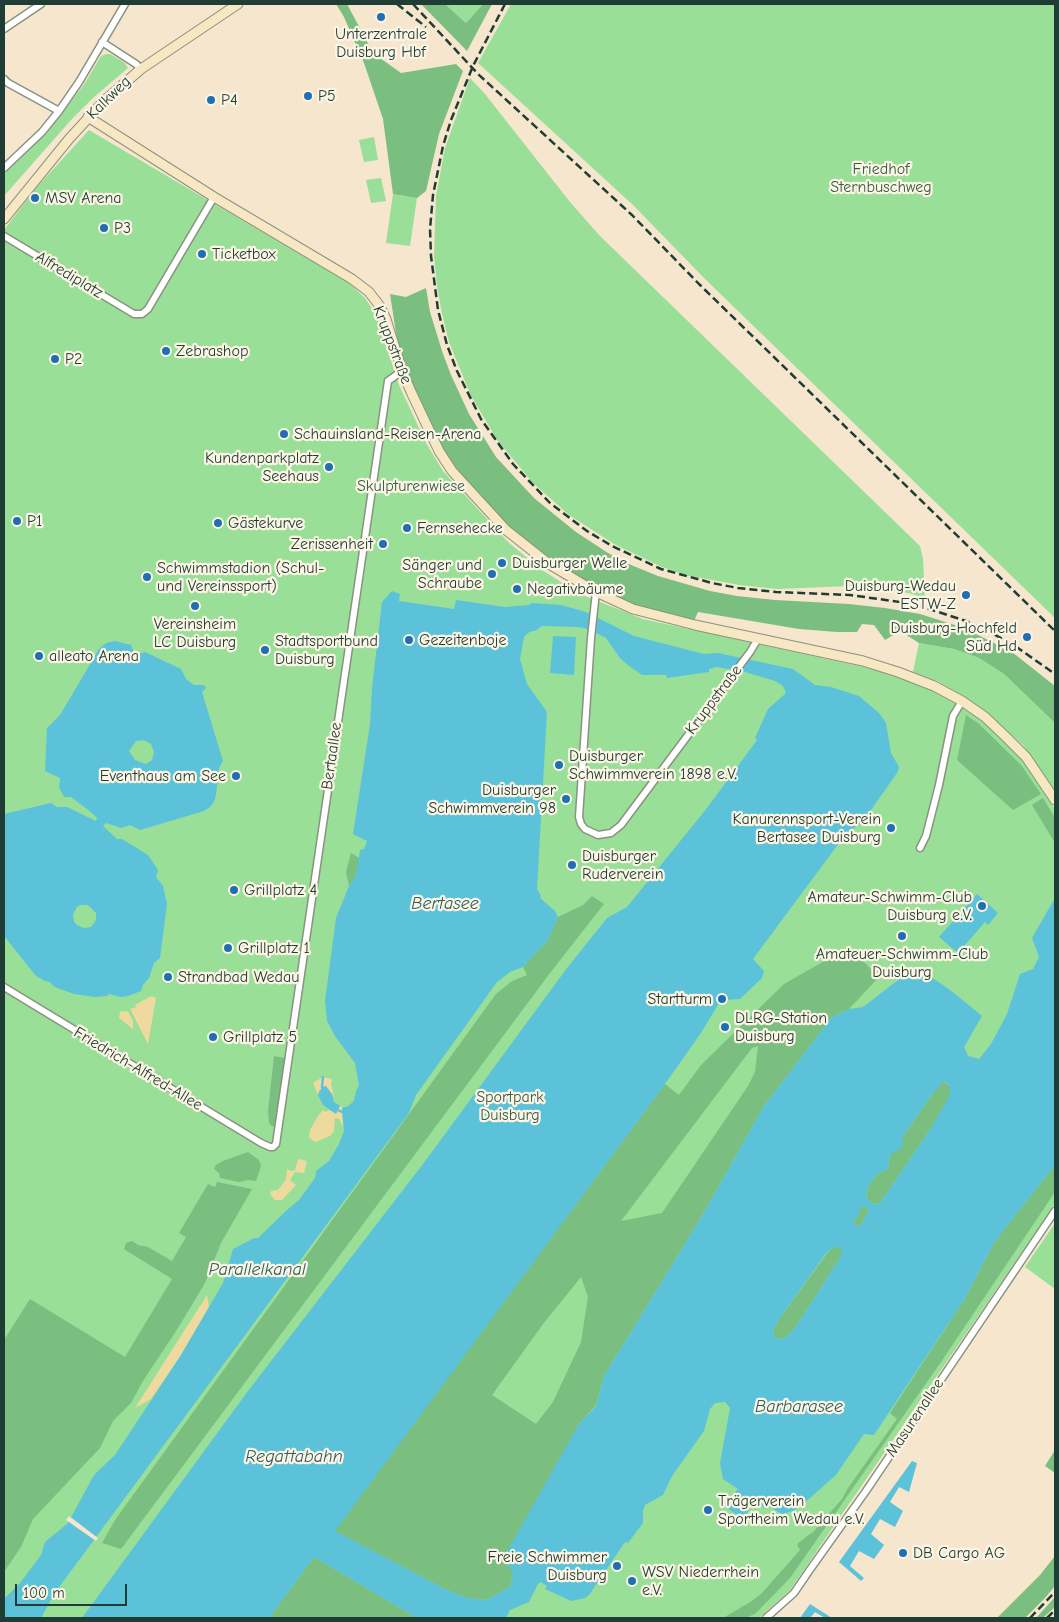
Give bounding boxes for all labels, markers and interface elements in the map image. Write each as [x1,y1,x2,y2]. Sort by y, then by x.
marker: Unterzentrale Duisburg Hbf [375,11,387,23]
place label: Unterzentrale Duisburg Hbf [335,24,427,62]
street label: Kalkweg [83,72,135,124]
place label: P5 [318,86,336,106]
place label: P4 [221,90,238,110]
marker: P5 [302,90,314,102]
marker: P4 [205,94,217,106]
park label: Friedhof Sternbuschweg [830,159,932,197]
place label: MSV Arena [45,188,122,208]
marker: MSV Arena [29,192,41,204]
place label: P3 [114,218,131,238]
marker: P3 [98,222,110,234]
place label: Ticketbox [212,244,276,264]
street label: Alfrediplatz [32,247,106,303]
marker: Ticketbox [196,248,208,260]
street label: Kruppstraße [368,303,416,387]
place label: Zebrashop [176,341,248,361]
marker: Zebrashop [160,345,172,357]
place label: P2 [65,349,82,369]
marker: P2 [49,353,61,365]
place label: Schauinsland-Reisen-Arena [294,424,482,444]
marker: Schauinsland-Reisen-Arena [278,428,290,440]
place label: Kundenparkplatz Seehaus [205,448,319,486]
marker: Kundenparkplatz Seehaus [323,461,335,473]
park label: Skulpturenwiese [357,476,465,496]
place label: P1 [27,511,42,531]
place label: Gästekurve [228,513,303,533]
marker: P1 [11,515,23,527]
marker: Gästekurve [212,517,224,529]
place label: Fernsehecke [417,518,503,538]
marker: Fernsehecke [401,522,413,534]
place label: Zerissenheit [291,534,373,554]
marker: Zerissenheit [377,538,389,550]
place label: Duisburger Welle [512,553,627,573]
place label: Sänger und Schraube [402,555,482,593]
marker: Duisburger Welle [496,557,508,569]
place label: Schwimmstadion (Schul- und Vereinssport) [157,558,324,596]
marker: Sänger und Schraube [486,568,498,580]
marker: Schwimmstadion (Schul- und Vereinssport) [141,571,153,583]
place label: Duisburg-Wedau ESTW-Z [845,576,956,614]
place label: Negativbäume [527,579,623,599]
marker: Negativbäume [511,583,523,595]
marker: Duisburg-Wedau ESTW-Z [960,589,972,601]
marker: Vereinsheim LC Duisburg [189,600,201,612]
place label: Vereinsheim LC Duisburg [154,614,236,652]
place label: Duisburg-Hochfeld Süd Hd [890,618,1017,656]
place label: Gezeitenboje [419,630,506,650]
place label: Stadtsportbund Duisburg [275,631,378,669]
marker: Duisburg-Hochfeld Süd Hd [1021,631,1033,643]
marker: Gezeitenboje [403,634,415,646]
marker: Stadtsportbund Duisburg [259,644,271,656]
place label: alleato Arena [49,646,139,666]
marker: alleato Arena [33,650,45,662]
street label: Kruppstraße [682,661,746,739]
street label: Bertaallee [318,721,346,791]
place label: Duisburger Schwimmverein 1898 e.V. [569,746,737,784]
marker: Duisburger Schwimmverein 1898 e.V. [553,759,565,771]
place label: Eventhaus am See [100,766,226,786]
marker: Eventhaus am See [230,770,242,782]
place label: Duisburger Schwimmverein 98 [428,780,556,818]
marker: Duisburger Schwimmverein 98 [560,793,572,805]
place label: Kanurennsport-Verein Bertasee Duisburg [733,809,881,847]
marker: Kanurennsport-Verein Bertasee Duisburg [885,822,897,834]
place label: Duisburger Ruderverein [582,846,663,884]
marker: Duisburger Ruderverein [566,859,578,871]
place label: Grillplatz 4 [244,880,317,900]
marker: Grillplatz 4 [228,884,240,896]
place label: Amateur-Schwimm-Club Duisburg e.V. [807,887,972,925]
water label: Bertasee [411,893,479,915]
marker: Amateur-Schwimm-Club Duisburg e.V. [976,900,988,912]
marker: Amateuer-Schwimm-Club Duisburg [896,930,908,942]
place label: Grillplatz 1 [238,938,310,958]
marker: Grillplatz 1 [222,942,234,954]
place label: Amateuer-Schwimm-Club Duisburg [816,944,988,982]
place label: Strandbad Wedau [178,967,299,987]
marker: Strandbad Wedau [162,971,174,983]
place label: Startturm [648,989,712,1009]
marker: Startturm [716,993,728,1005]
place label: DLRG-Station Duisburg [735,1008,827,1046]
marker: DLRG-Station Duisburg [719,1021,731,1033]
street label: Friedrich-Alfred-Allee [70,1023,206,1115]
place label: Grillplatz 5 [223,1027,297,1047]
marker: Grillplatz 5 [207,1031,219,1043]
park label: Sportpark Duisburg [476,1087,544,1125]
water label: Parallelkanal [208,1259,306,1281]
street label: Masurenallee [882,1375,948,1461]
water label: Barbarasee [755,1396,843,1418]
water label: Regattabahn [245,1446,343,1468]
place label: Trägerverein Sportheim Wedau e.V. [718,1491,864,1529]
marker: Trägerverein Sportheim Wedau e.V. [702,1504,714,1516]
place label: DB Cargo AG [913,1543,1005,1563]
place label: Freie Schwimmer Duisburg [488,1547,607,1585]
marker: DB Cargo AG [897,1547,909,1559]
marker: Freie Schwimmer Duisburg [611,1560,623,1572]
place label: WSV Niederrhein e.V. [642,1562,759,1600]
scale bar [18,1574,130,1606]
marker: WSV Niederrhein e.V. [626,1575,638,1587]
text: 100 m [23,1584,65,1602]

